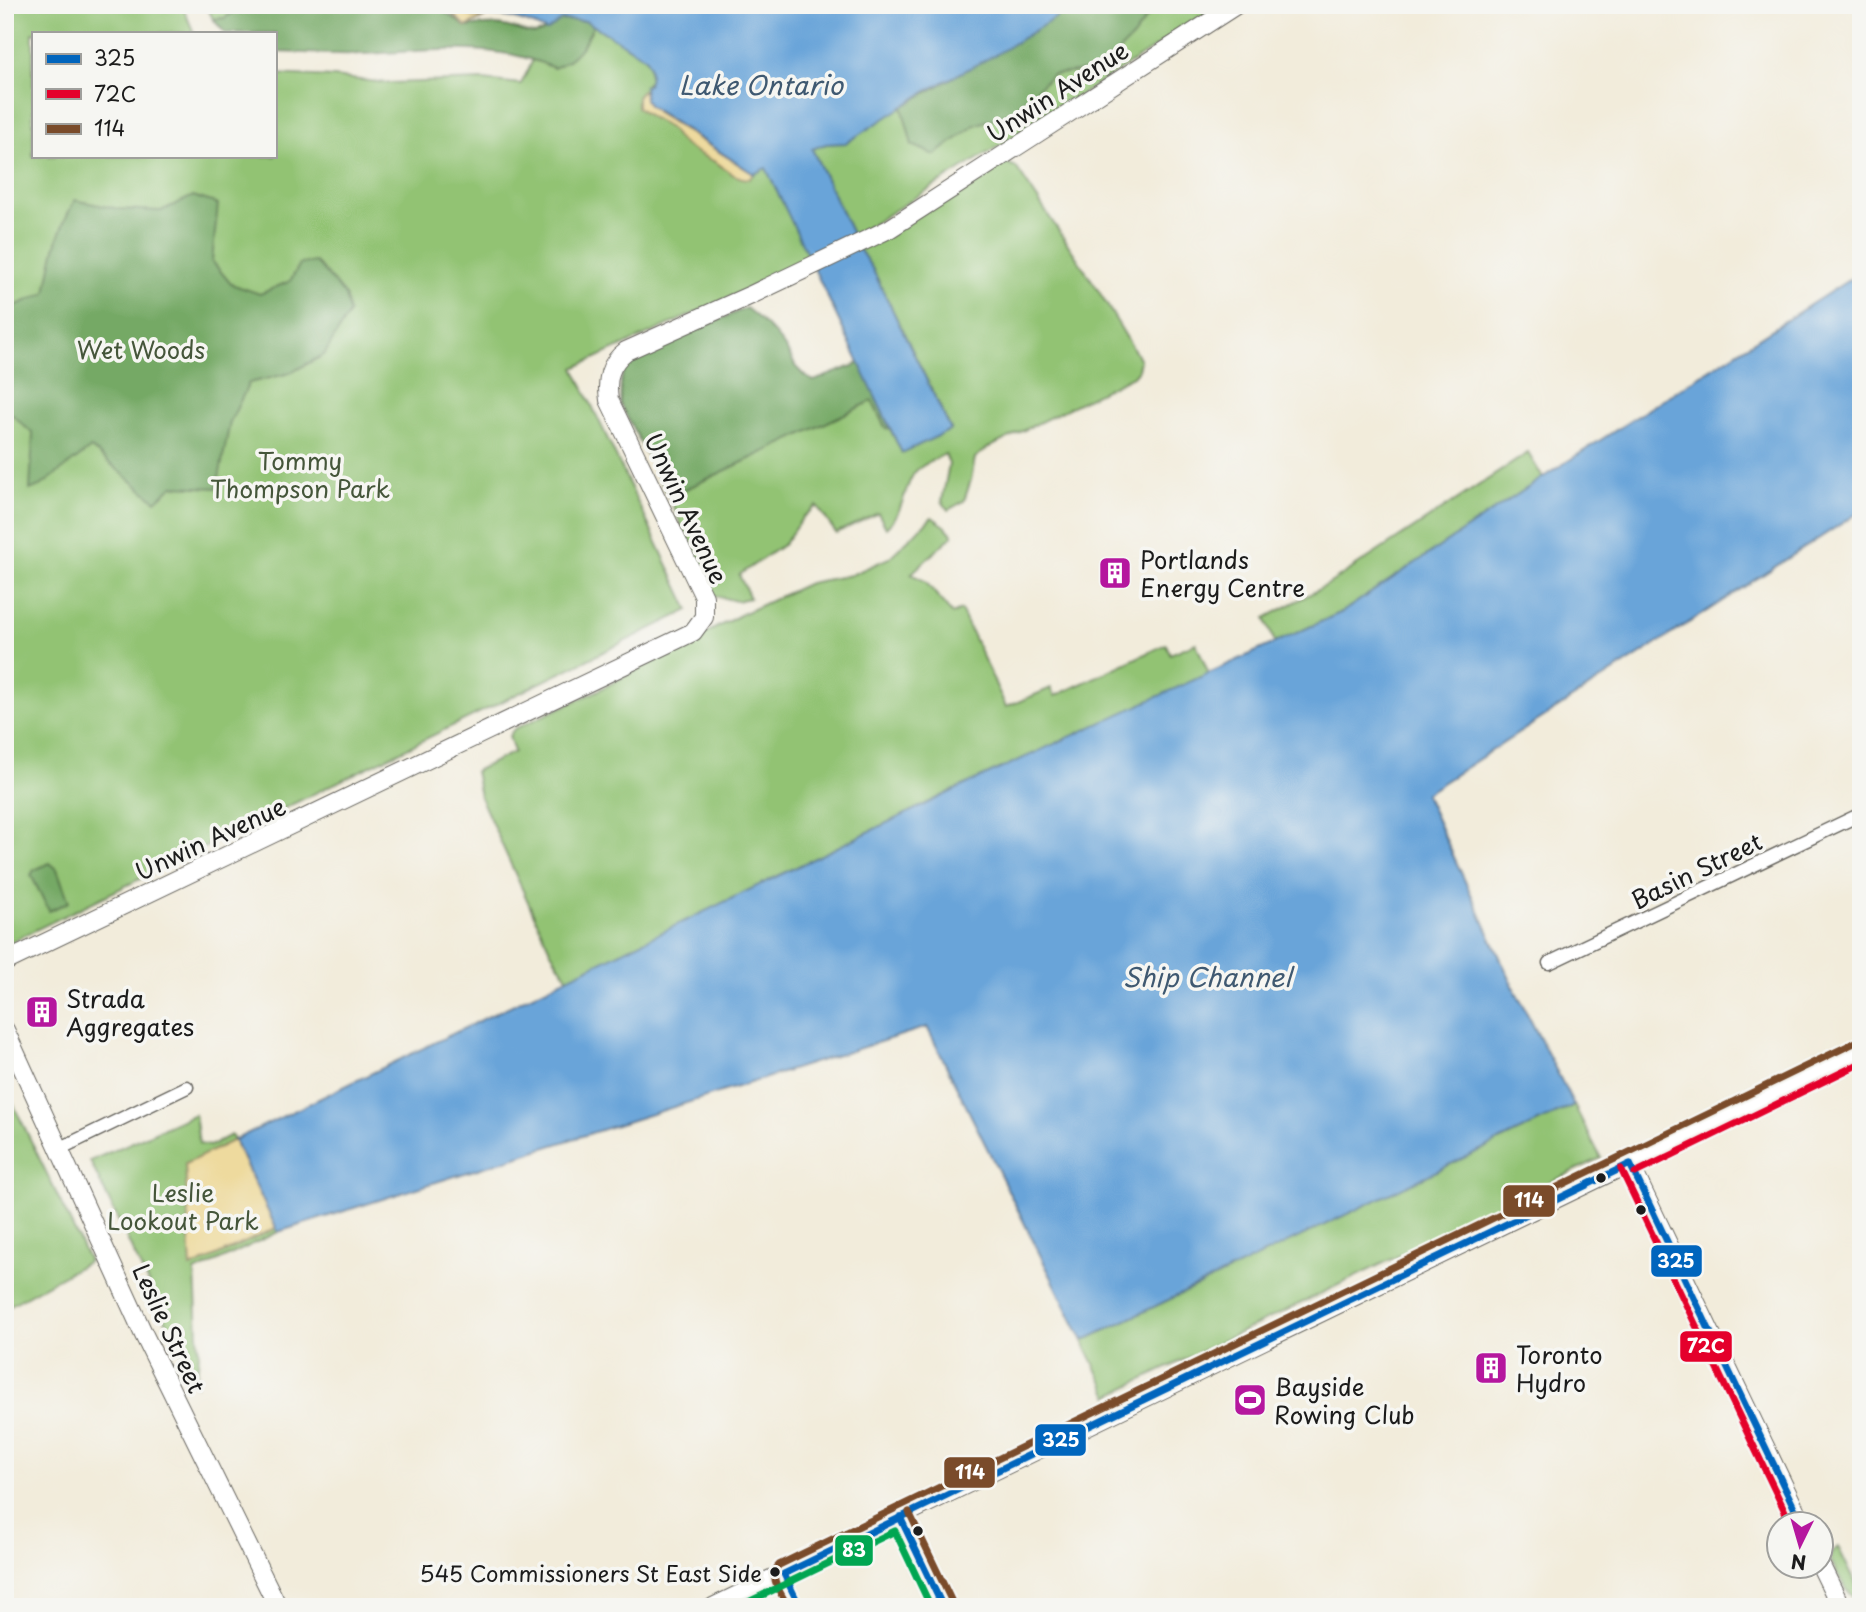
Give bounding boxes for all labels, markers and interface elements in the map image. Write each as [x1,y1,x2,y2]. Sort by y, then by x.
legend [32,32,276,158]
street label: Unwin Avenue [979,32,1135,150]
text: 325 [94,41,135,73]
water label: Lake Ontario [679,65,844,104]
text: 72C [94,77,136,109]
text: 114 [94,111,125,143]
park label: Wet Woods [77,331,205,367]
street label: Unwin Avenue [636,427,738,589]
park label: Tommy Thompson Park [210,442,390,506]
place label: Portlands Energy Centre [1140,541,1305,605]
building icon: Portlands Energy Centre [1096,554,1134,592]
street label: Unwin Avenue [129,787,291,889]
street label: Basin Street [1624,823,1768,917]
water label: Ship Channel [1123,957,1295,996]
place label: Strada Aggregates [66,980,194,1044]
building icon: Strada Aggregates [23,993,61,1031]
unlabelled marker [1594,1171,1608,1185]
park label: Leslie Lookout Park [107,1174,259,1238]
line badge: 114 [1502,1184,1556,1218]
text: 114 [1514,1185,1544,1213]
unlabelled marker [1634,1203,1648,1217]
line badge: 325 [1650,1244,1703,1278]
text: 325 [1657,1246,1695,1274]
street label: Leslie Street [124,1257,216,1399]
line badge: 72C [1679,1330,1733,1363]
text: 72C [1687,1331,1725,1359]
place label: Toronto Hydro [1516,1336,1603,1400]
building icon: Toronto Hydro [1472,1349,1510,1387]
place label: Bayside Rowing Club [1274,1368,1415,1432]
sports icon: Bayside Rowing Club [1231,1381,1269,1419]
line badge: 325 [1034,1423,1087,1457]
text: 325 [1042,1425,1080,1453]
line badge: 114 [943,1456,996,1489]
text: 114 [955,1457,985,1485]
north arrow [1764,1510,1834,1580]
unlabelled marker [911,1524,925,1538]
line badge: 83 [834,1534,874,1567]
text: 83 [842,1535,866,1563]
text: N [1790,1548,1807,1578]
place label: 545 Commissioners St East Side [420,1556,762,1589]
marker: 545 Commissioners St East Side [768,1565,782,1579]

